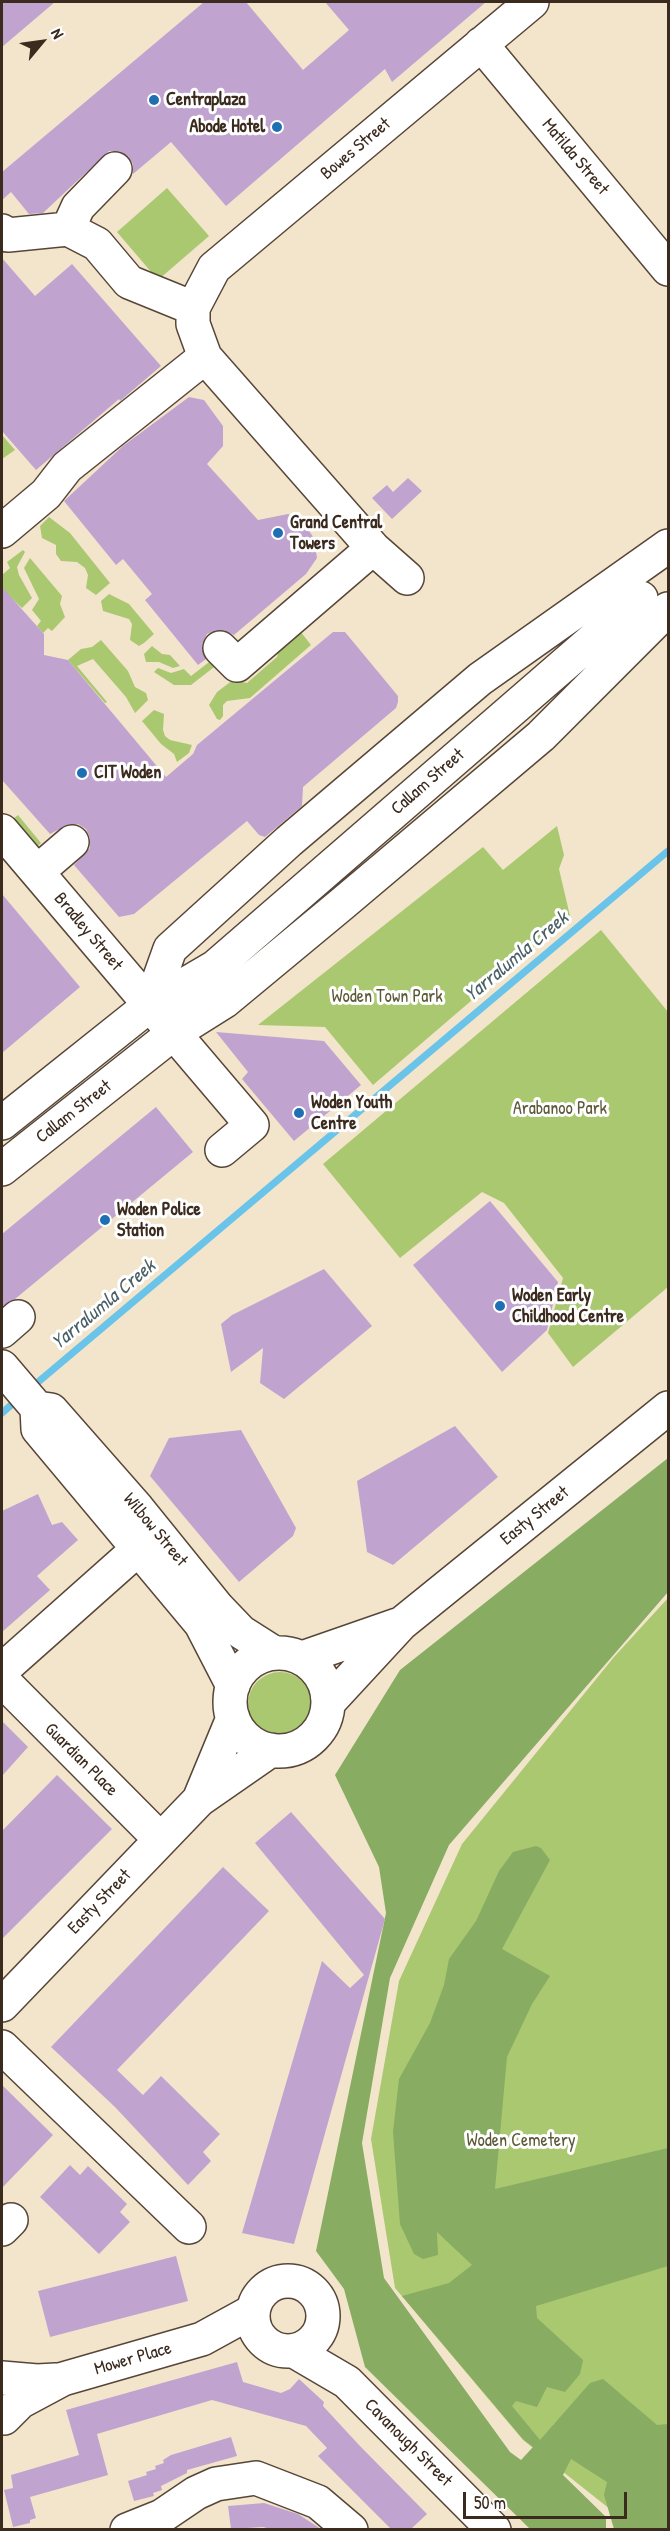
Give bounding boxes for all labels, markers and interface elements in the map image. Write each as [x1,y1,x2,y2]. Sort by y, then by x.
north arrow [12,12,72,72]
text: N [46,24,69,42]
place label: Centraplaza [166,89,246,111]
marker: Centraplaza [147,93,161,107]
street label: Bowes Street [317,113,395,185]
street label: Matilda Street [537,114,613,200]
place label: Abode Hotel [189,116,265,138]
marker: Abode Hotel [270,120,284,134]
place label: Grand Central Towers [290,512,382,554]
marker: Grand Central Towers [271,526,285,540]
street label: Callam Street [387,744,469,820]
place label: CIT Woden [94,762,161,784]
marker: CIT Woden [75,766,89,780]
street label: Bradley Street [49,888,127,976]
water label: Yarralumla Creek [460,907,574,1007]
park label: Woden Town Park [331,986,443,1008]
street label: Callam Street [32,1076,116,1148]
place label: Woden Youth Centre [311,1092,392,1134]
park label: Arabanoo Park [513,1098,607,1120]
marker: Woden Youth Centre [292,1106,306,1120]
place label: Woden Police Station [117,1199,201,1242]
marker: Woden Police Station [98,1213,112,1227]
water label: Yarralumla Creek [47,1255,161,1355]
place label: Woden Early Childhood Centre [512,1285,624,1328]
marker: Woden Early Childhood Centre [493,1299,507,1313]
street label: Easty Street [496,1482,574,1550]
street label: Wilbow Street [118,1489,192,1571]
street label: Guardian Place [40,1719,122,1801]
street label: Easty Street [64,1865,136,1939]
park label: Woden Cemetery [466,2130,576,2152]
street label: Mower Place [92,2338,174,2380]
street label: Cavanough Street [360,2395,456,2491]
scale bar [466,2480,630,2518]
text: 50 m [474,2490,506,2515]

